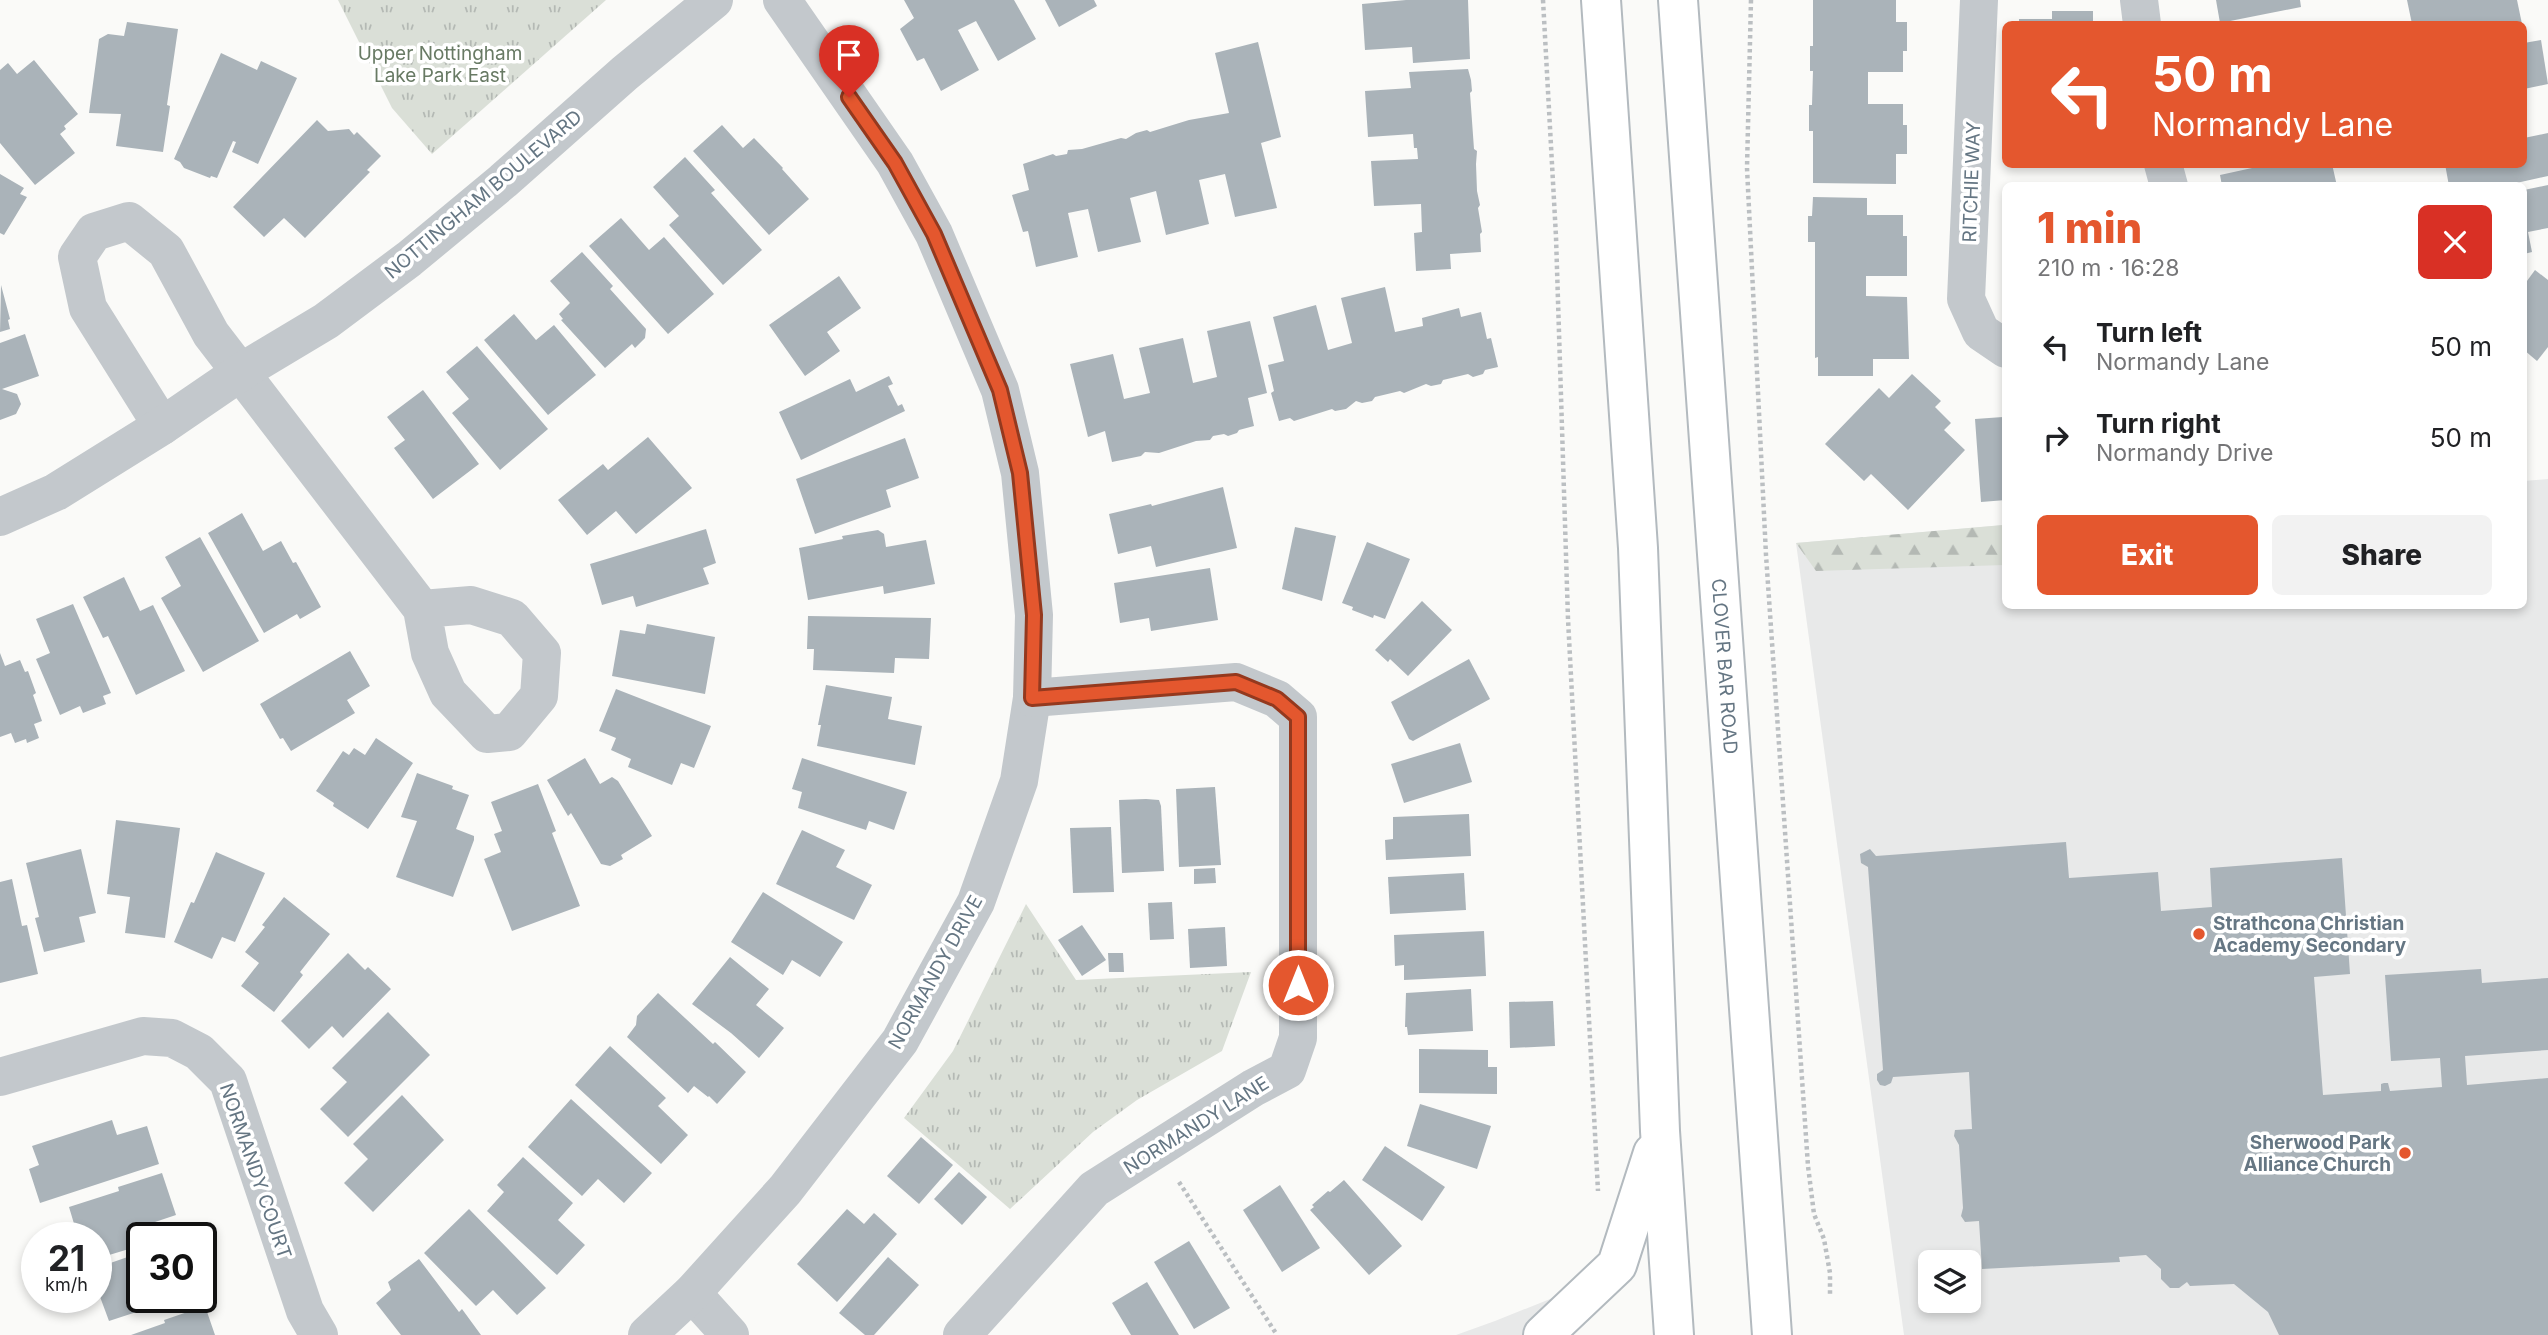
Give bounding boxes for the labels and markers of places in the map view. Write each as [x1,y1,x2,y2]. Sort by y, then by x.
pin [819,25,879,97]
place label: Strathcona Christian Academy Secondary [2213,912,2407,957]
marker: Strathcona Christian Academy Secondary [2191,926,2207,942]
place label: Sherwood Park Alliance Church [2244,1131,2391,1176]
marker: Sherwood Park Alliance Church [2397,1145,2413,1161]

